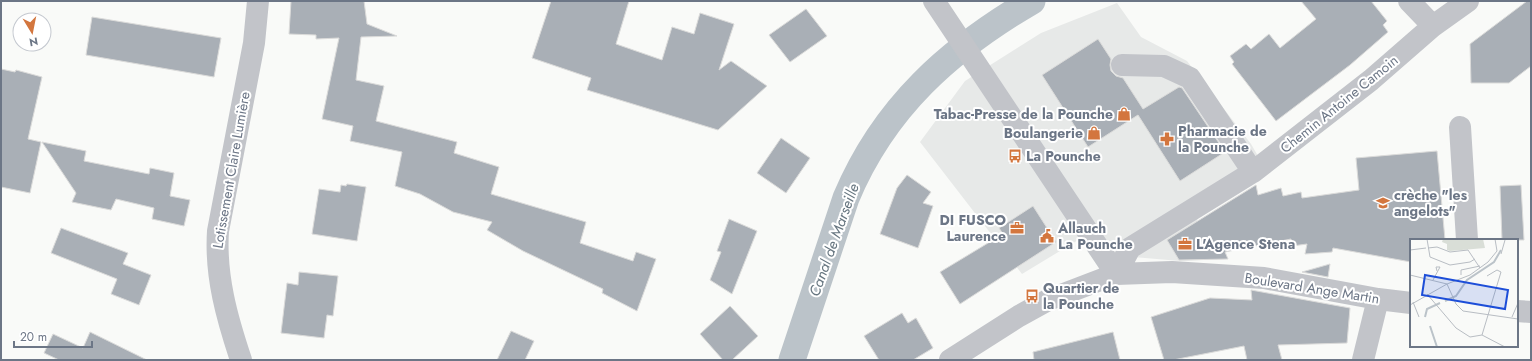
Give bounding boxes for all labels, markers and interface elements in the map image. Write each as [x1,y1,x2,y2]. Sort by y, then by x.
north arrow [12,12,52,52]
text: N [28,33,39,50]
street label: Chemin Antoine Camoin [1276,50,1402,158]
street label: Lotissement Claire Lumière [207,90,255,250]
place label: Tabac-Presse de la Pounche [934,104,1113,124]
shop icon: Tabac-Presse de la Pounche [1116,106,1132,122]
place label: Pharmacie de la Pounche [1178,121,1267,157]
place label: Boulangerie [1004,123,1083,143]
shop icon: Boulangerie [1086,125,1102,141]
pharmacy icon: Pharmacie de la Pounche [1159,131,1175,147]
place label: La Pounche [1026,146,1101,166]
bus stop icon: La Pounche [1007,148,1023,164]
water label: Canal de Marseille [803,180,865,300]
place label: crèche "les angelots" [1394,185,1468,221]
school or university icon: crèche "les angelots" [1375,195,1391,211]
place label: DI FUSCO Laurence [939,210,1006,246]
place label: Allauch La Pounche [1057,218,1133,254]
office icon: DI FUSCO Laurence [1009,220,1025,236]
public building icon: Allauch La Pounche [1039,228,1055,244]
place label: L'Agence Stena [1196,234,1295,254]
office icon: L'Agence Stena [1177,236,1193,252]
inset map [1410,239,1518,347]
street label: Boulevard Ange Martin [1243,267,1381,309]
place label: Quartier de la Pounche [1043,278,1119,314]
bus stop icon: Quartier de la Pounche [1024,288,1040,304]
scale bar [14,323,92,349]
text: 20 m [20,328,47,346]

